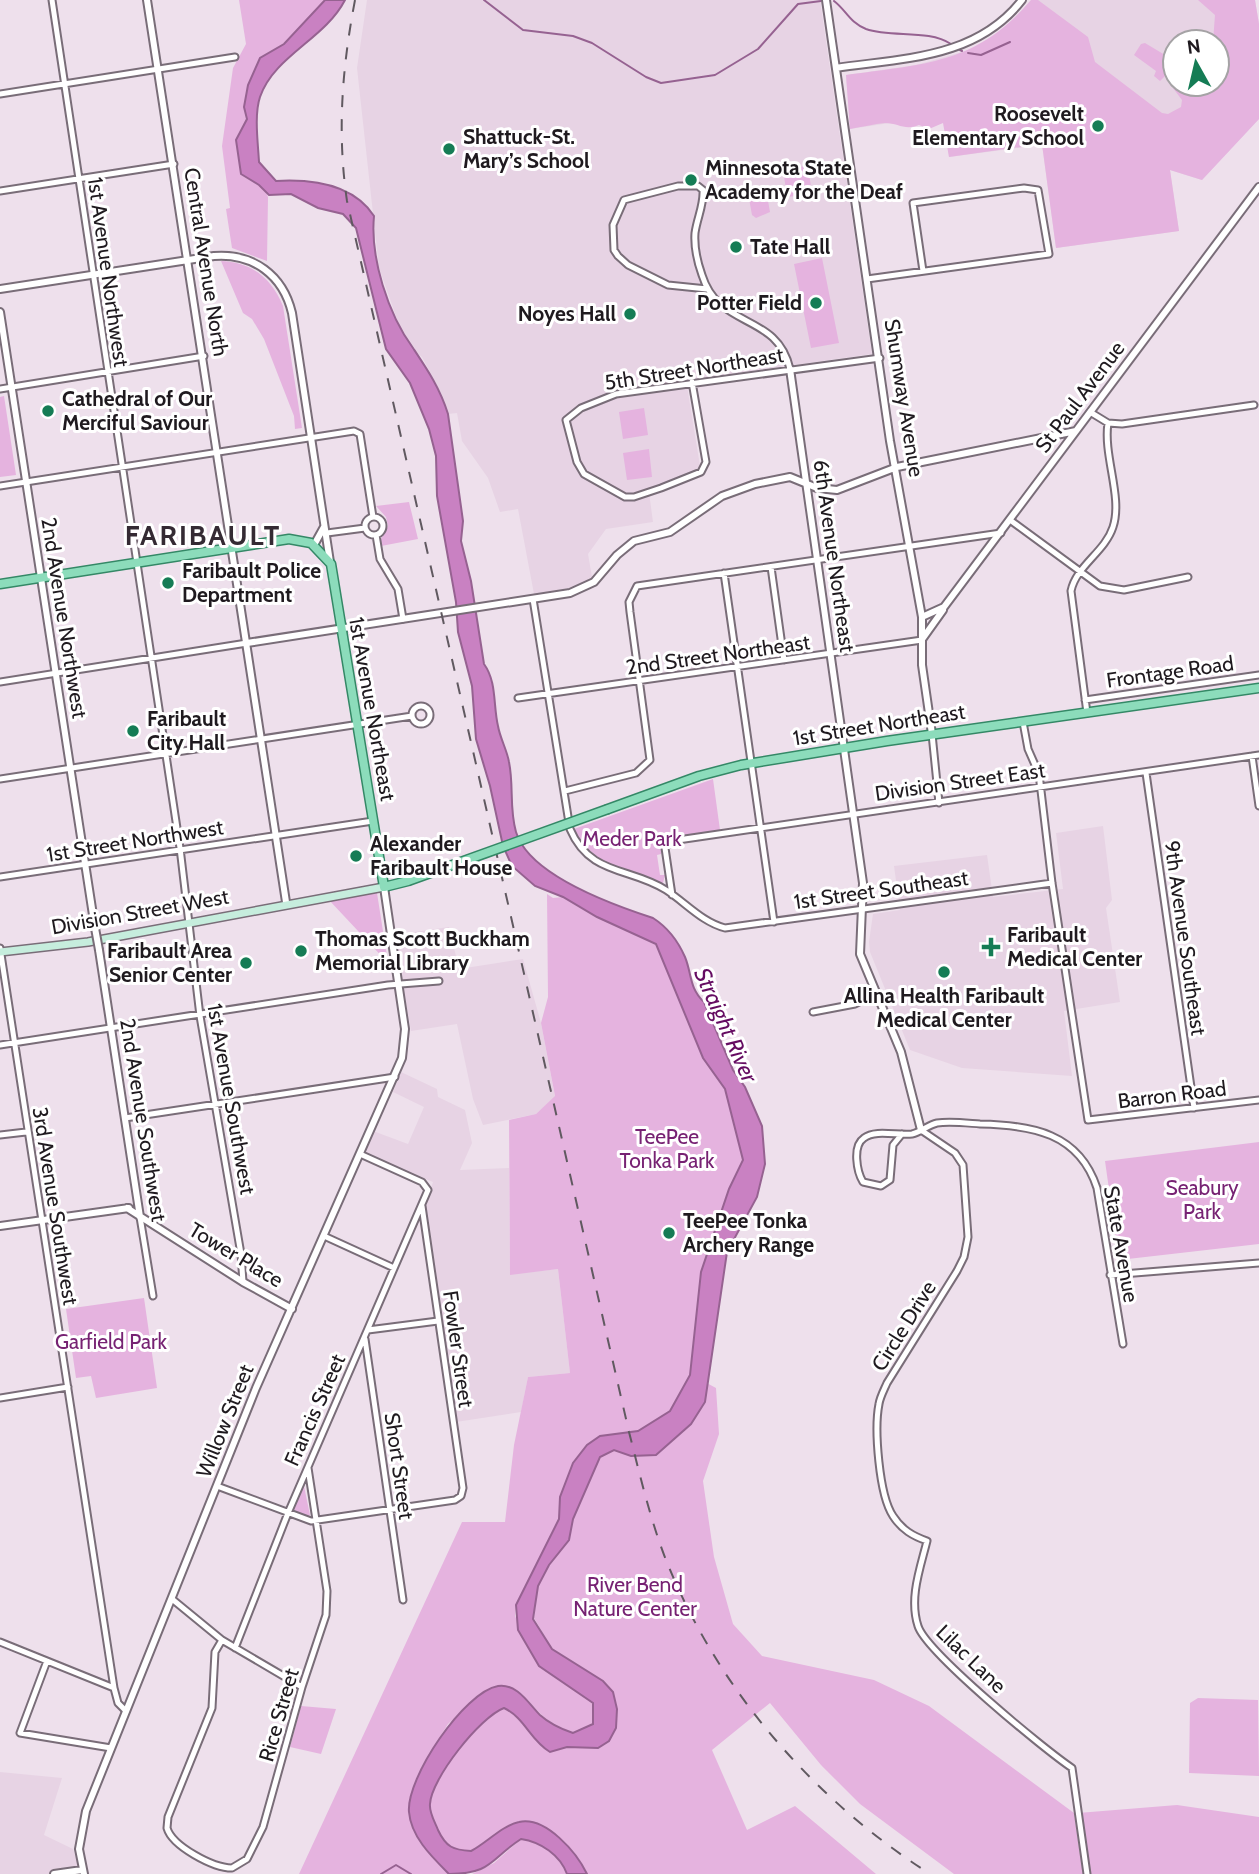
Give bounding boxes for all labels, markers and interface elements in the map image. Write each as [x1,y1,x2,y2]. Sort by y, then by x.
north arrow [1161,28,1231,98]
text: N [1185,34,1202,59]
place label: Roosevelt Elementary School [912,101,1084,150]
marker: Roosevelt Elementary School [1090,118,1106,134]
place label: Shattuck-St. Mary’s School [463,124,590,173]
marker: Shattuck-St. Mary’s School [441,141,457,157]
place label: Minnesota State Academy for the Deaf [705,155,903,204]
street label: Central Avenue North [179,166,234,358]
marker: Minnesota State Academy for the Deaf [683,172,699,188]
street label: 1st Avenue Northwest [83,175,134,368]
place label: Tate Hall [750,234,831,259]
marker: Tate Hall [728,239,744,255]
place label: Potter Field [697,290,802,315]
marker: Potter Field [808,295,824,311]
place label: Noyes Hall [518,301,616,326]
marker: Noyes Hall [622,306,638,322]
street label: Shumway Avenue [880,317,929,479]
street label: St Paul Avenue [1030,336,1130,457]
street label: 5th Street Northeast [603,342,785,395]
place label: Cathedral of Our Merciful Saviour [62,386,212,435]
marker: Cathedral of Our Merciful Saviour [40,403,56,419]
street label: 6th Avenue Northeast [809,458,860,654]
street label: 2nd Avenue Northwest [36,516,93,720]
district label: FARIBAULT [125,518,281,552]
place label: Faribault Police Department [182,558,321,607]
marker: Faribault Police Department [160,575,176,591]
street label: 1st Avenue Northeast [344,615,401,803]
street label: 2nd Street Northeast [624,629,812,680]
street label: Frontage Road [1105,650,1235,693]
street label: 1st Street Northeast [791,699,967,750]
place label: Faribault City Hall [147,706,226,755]
marker: Faribault City Hall [125,723,141,739]
street label: Division Street East [873,757,1047,806]
street label: 1st Street Northwest [45,814,225,867]
park label: Meder Park [582,826,682,851]
place label: Alexander Faribault House [370,831,512,880]
street label: 9th Avenue Southeast [1159,839,1212,1037]
marker: Alexander Faribault House [348,848,364,864]
street label: 1st Street Southeast [792,865,970,914]
street label: Division Street West [49,884,231,939]
place label: Faribault Medical Center [1007,922,1142,971]
place label: Thomas Scott Buckham Memorial Library [315,926,530,975]
marker: Faribault Medical Center [981,937,1001,957]
place label: Faribault Area Senior Center [107,938,233,987]
marker: Thomas Scott Buckham Memorial Library [293,943,309,959]
marker: Faribault Area Senior Center [238,955,254,971]
water label: Straight River [688,963,764,1087]
marker: Allina Health Faribault Medical Center [936,964,952,980]
place label: Allina Health Faribault Medical Center [844,983,1044,1032]
street label: 1st Avenue Southwest [202,1002,261,1196]
street label: 2nd Avenue Southwest [115,1017,172,1223]
street label: Barron Road [1116,1075,1228,1114]
street label: 3rd Avenue Southwest [27,1105,83,1307]
park label: TeePee Tonka Park [620,1124,715,1173]
park label: Seabury Park [1166,1175,1239,1224]
street label: State Avenue [1099,1184,1144,1304]
place label: TeePee Tonka Archery Range [683,1208,814,1257]
street label: Tower Place [185,1217,288,1293]
marker: TeePee Tonka Archery Range [661,1225,677,1241]
street label: Circle Drive [866,1276,941,1375]
street label: Fowler Street [438,1289,479,1409]
park label: Garfield Park [55,1329,168,1354]
street label: Francis Street [279,1350,350,1470]
street label: Willow Street [191,1361,258,1481]
street label: Short Street [380,1411,419,1521]
park label: River Bend Nature Center [573,1572,697,1621]
street label: Lilac Lane [931,1619,1012,1698]
street label: Rice Street [253,1665,304,1764]

